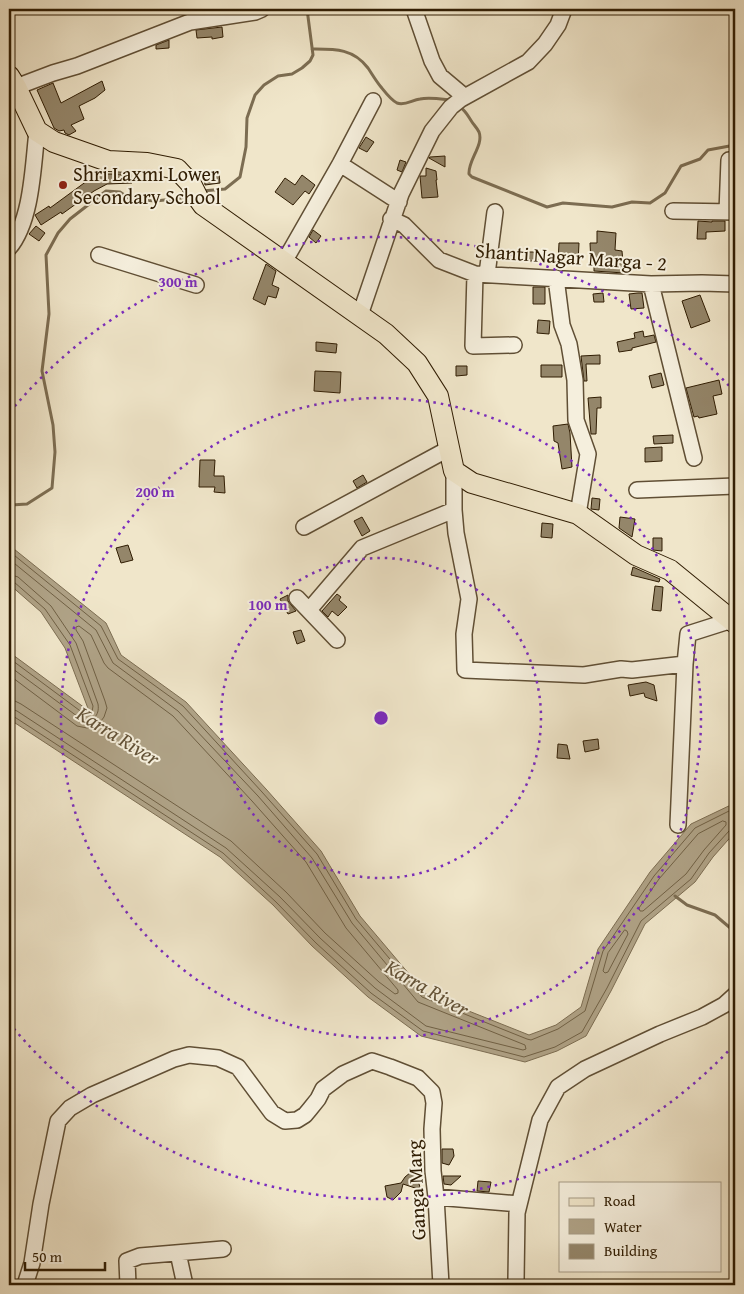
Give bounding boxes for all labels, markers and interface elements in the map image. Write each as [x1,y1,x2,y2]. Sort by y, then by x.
place label: Shri Laxmi Lower Secondary School [73,159,221,211]
marker: Shri Laxmi Lower Secondary School [57,179,69,191]
street label: Shanti Nagar Marga - 2 [474,235,668,278]
text: 300 m [158,271,198,292]
text: 200 m [135,481,175,502]
text: 100 m [248,594,288,615]
water label: Karra River [70,697,167,774]
centre of rings [372,709,390,727]
water label: Karra River [379,951,476,1025]
street label: Ganga Marg [398,1139,433,1241]
legend [559,1182,722,1272]
text: Road [604,1190,635,1211]
text: Water [604,1216,642,1237]
scale bar [25,1239,105,1271]
text: Building [604,1240,658,1261]
text: 50 m [32,1246,63,1267]

